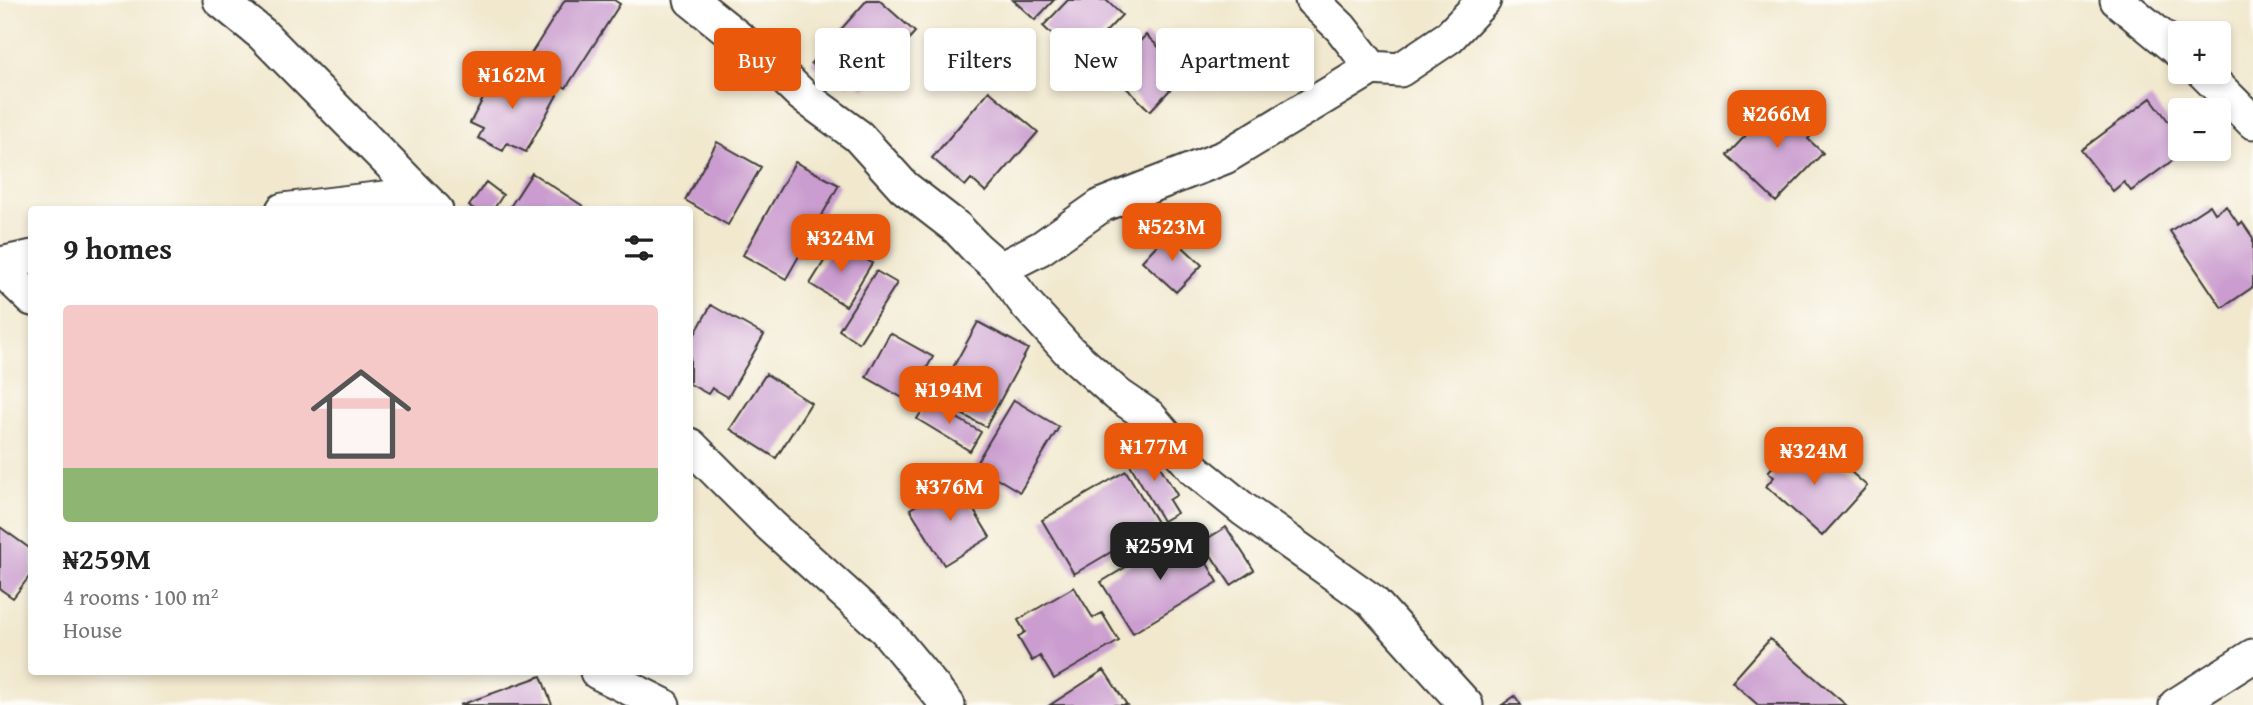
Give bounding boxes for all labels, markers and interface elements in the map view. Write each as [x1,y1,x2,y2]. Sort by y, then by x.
map controls [2168,21,2231,161]
button: + [2168,21,2231,84]
chip: Buy [714,28,801,91]
chip: Rent [815,28,910,91]
chip: Filters [924,28,1036,91]
chip: New [1050,28,1142,91]
chip: Apartment [1156,28,1314,91]
pin: ₦162M [463,52,561,111]
text: ₦162M [478,57,546,90]
pin: ₦266M [1728,90,1826,150]
text: ₦266M [1743,96,1811,129]
button: − [2168,98,2231,161]
pin: ₦523M [1123,204,1221,263]
text: ₦523M [1138,209,1206,242]
pin: ₦324M [792,215,890,274]
text: ₦324M [807,220,875,253]
text: 9 homes [63,226,172,270]
icon: filters [620,229,658,267]
icon: home [298,351,424,477]
pin: ₦194M [900,366,998,426]
text: ₦194M [915,372,983,405]
pin: ₦177M [1105,424,1203,483]
pin: ₦324M [1765,428,1863,487]
text: ₦177M [1120,429,1188,462]
text: ₦324M [1780,433,1848,466]
pin: ₦376M [901,463,999,523]
text: ₦376M [916,469,984,502]
pin: ₦259M [1111,522,1209,582]
text: ₦259M [1126,528,1194,561]
text: ₦259M [63,536,151,580]
text: 4 rooms · 100 m² [63,580,218,613]
text: House [63,613,122,646]

